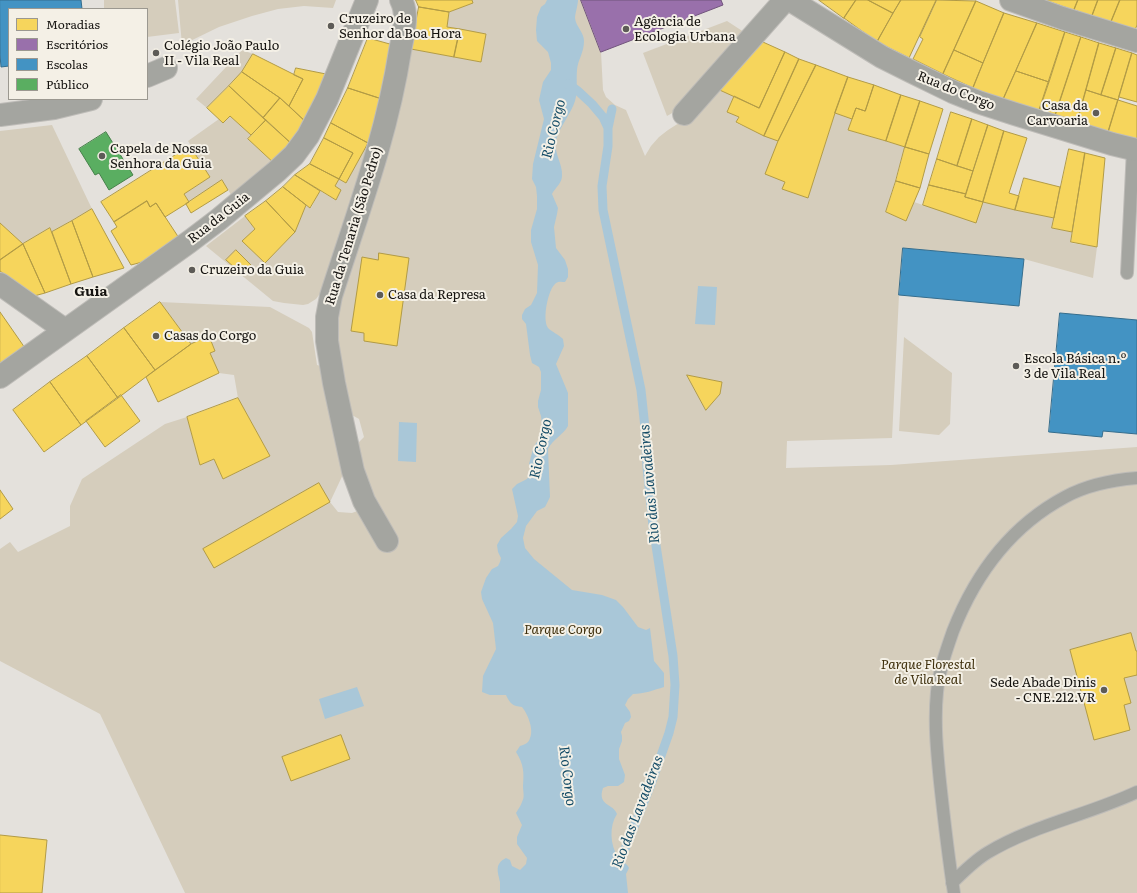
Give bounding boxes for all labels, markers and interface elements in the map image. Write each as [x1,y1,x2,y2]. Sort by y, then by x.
legend [8,8,148,100]
place label: Cruzeiro de Senhor da Boa Hora [339,11,462,42]
place label: Agência de Ecologia Urbana [634,14,736,45]
text: Moradias [46,15,100,33]
marker: Cruzeiro de Senhor da Boa Hora [326,21,336,31]
marker: Agência de Ecologia Urbana [621,24,631,34]
text: Escritórios [46,35,108,53]
place label: Colégio João Paulo II - Vila Real [164,38,279,69]
marker: Colégio João Paulo II - Vila Real [151,48,161,58]
text: Escolas [46,55,88,73]
street label: Rua do Corgo [915,68,997,114]
text: Público [46,75,89,93]
water label: Rio Corgo [539,98,569,160]
place label: Casa da Carvoaria [1027,98,1088,129]
marker: Casa da Carvoaria [1091,108,1101,118]
place label: Capela de Nossa Senhora da Guia [110,141,212,172]
street label: Rua da Tenaria (São Pedro) [322,145,386,307]
marker: Capela de Nossa Senhora da Guia [97,151,107,161]
street label: Rua da Guia [185,189,253,247]
place label: Cruzeiro da Guia [200,262,304,278]
marker: Cruzeiro da Guia [187,265,197,275]
district label: Guia [74,284,108,300]
place label: Casa da Represa [388,287,486,303]
marker: Casa da Represa [375,290,385,300]
place label: Casas do Corgo [164,328,256,344]
marker: Casas do Corgo [151,331,161,341]
place label: Escola Básica n.º 3 de Vila Real [1024,351,1126,382]
marker: Escola Básica n.º 3 de Vila Real [1011,361,1021,371]
water label: Rio Corgo [526,418,556,480]
water label: Rio das Lavadeiras [636,424,664,544]
park label: Parque Corgo [524,622,602,638]
park label: Parque Florestal de Vila Real [881,657,975,688]
place label: Sede Abade Dinis - CNE.212.VR [990,675,1096,706]
marker: Sede Abade Dinis - CNE.212.VR [1099,685,1109,695]
water label: Rio Corgo [555,745,579,807]
water label: Rio das Lavadeiras [609,753,667,871]

